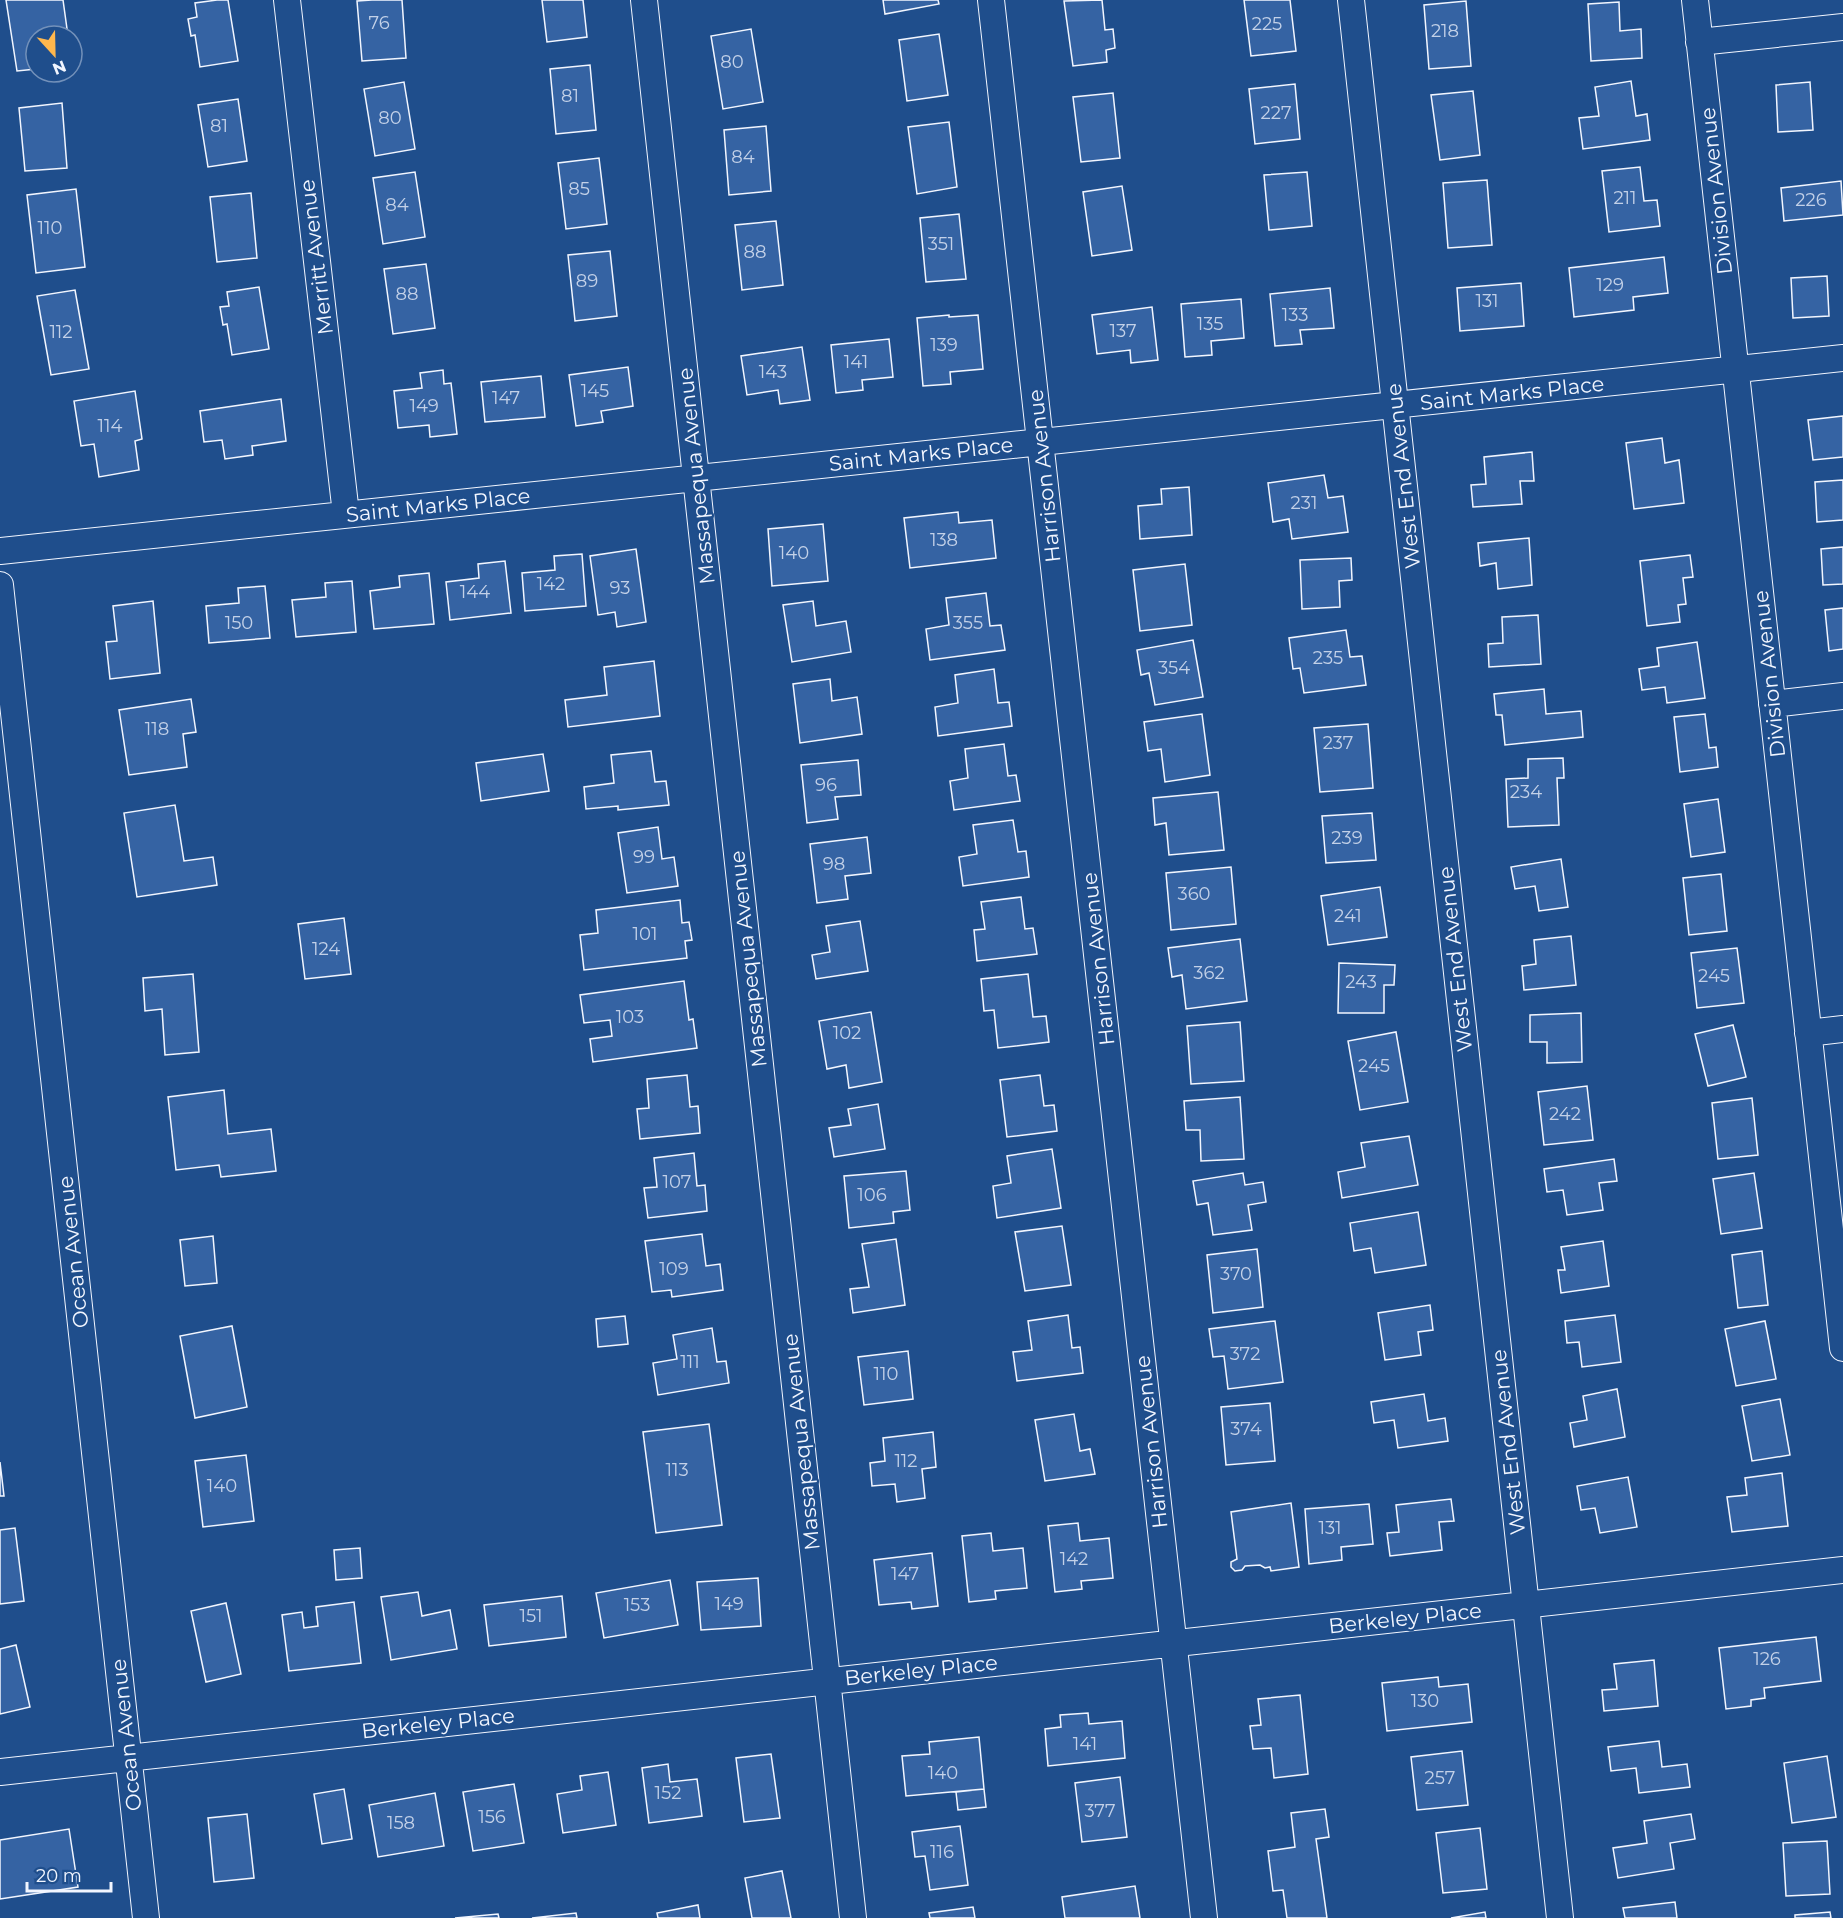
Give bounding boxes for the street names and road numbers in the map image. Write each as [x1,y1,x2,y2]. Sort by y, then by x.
street label: Division Avenue [1695,106,1737,276]
street label: Merritt Avenue [294,178,338,336]
street label: Massapequa Avenue [672,366,720,586]
street label: Saint Marks Place [1419,371,1605,415]
street label: West End Avenue [1381,382,1425,570]
street label: Harrison Avenue [1022,388,1066,564]
street label: Saint Marks Place [828,432,1014,476]
street label: Saint Marks Place [345,483,531,527]
street label: Division Avenue [1748,589,1790,759]
street label: Massapequa Avenue [724,849,772,1069]
street label: West End Avenue [1433,865,1477,1053]
street label: Harrison Avenue [1076,871,1120,1047]
street label: Ocean Avenue [53,1175,93,1329]
street label: Massapequa Avenue [777,1332,825,1552]
street label: West End Avenue [1486,1348,1530,1536]
street label: Harrison Avenue [1129,1354,1173,1530]
street label: Berkeley Place [1327,1598,1483,1638]
street label: Berkeley Place [843,1650,999,1690]
street label: Ocean Avenue [106,1658,146,1812]
street label: Berkeley Place [360,1703,516,1743]

